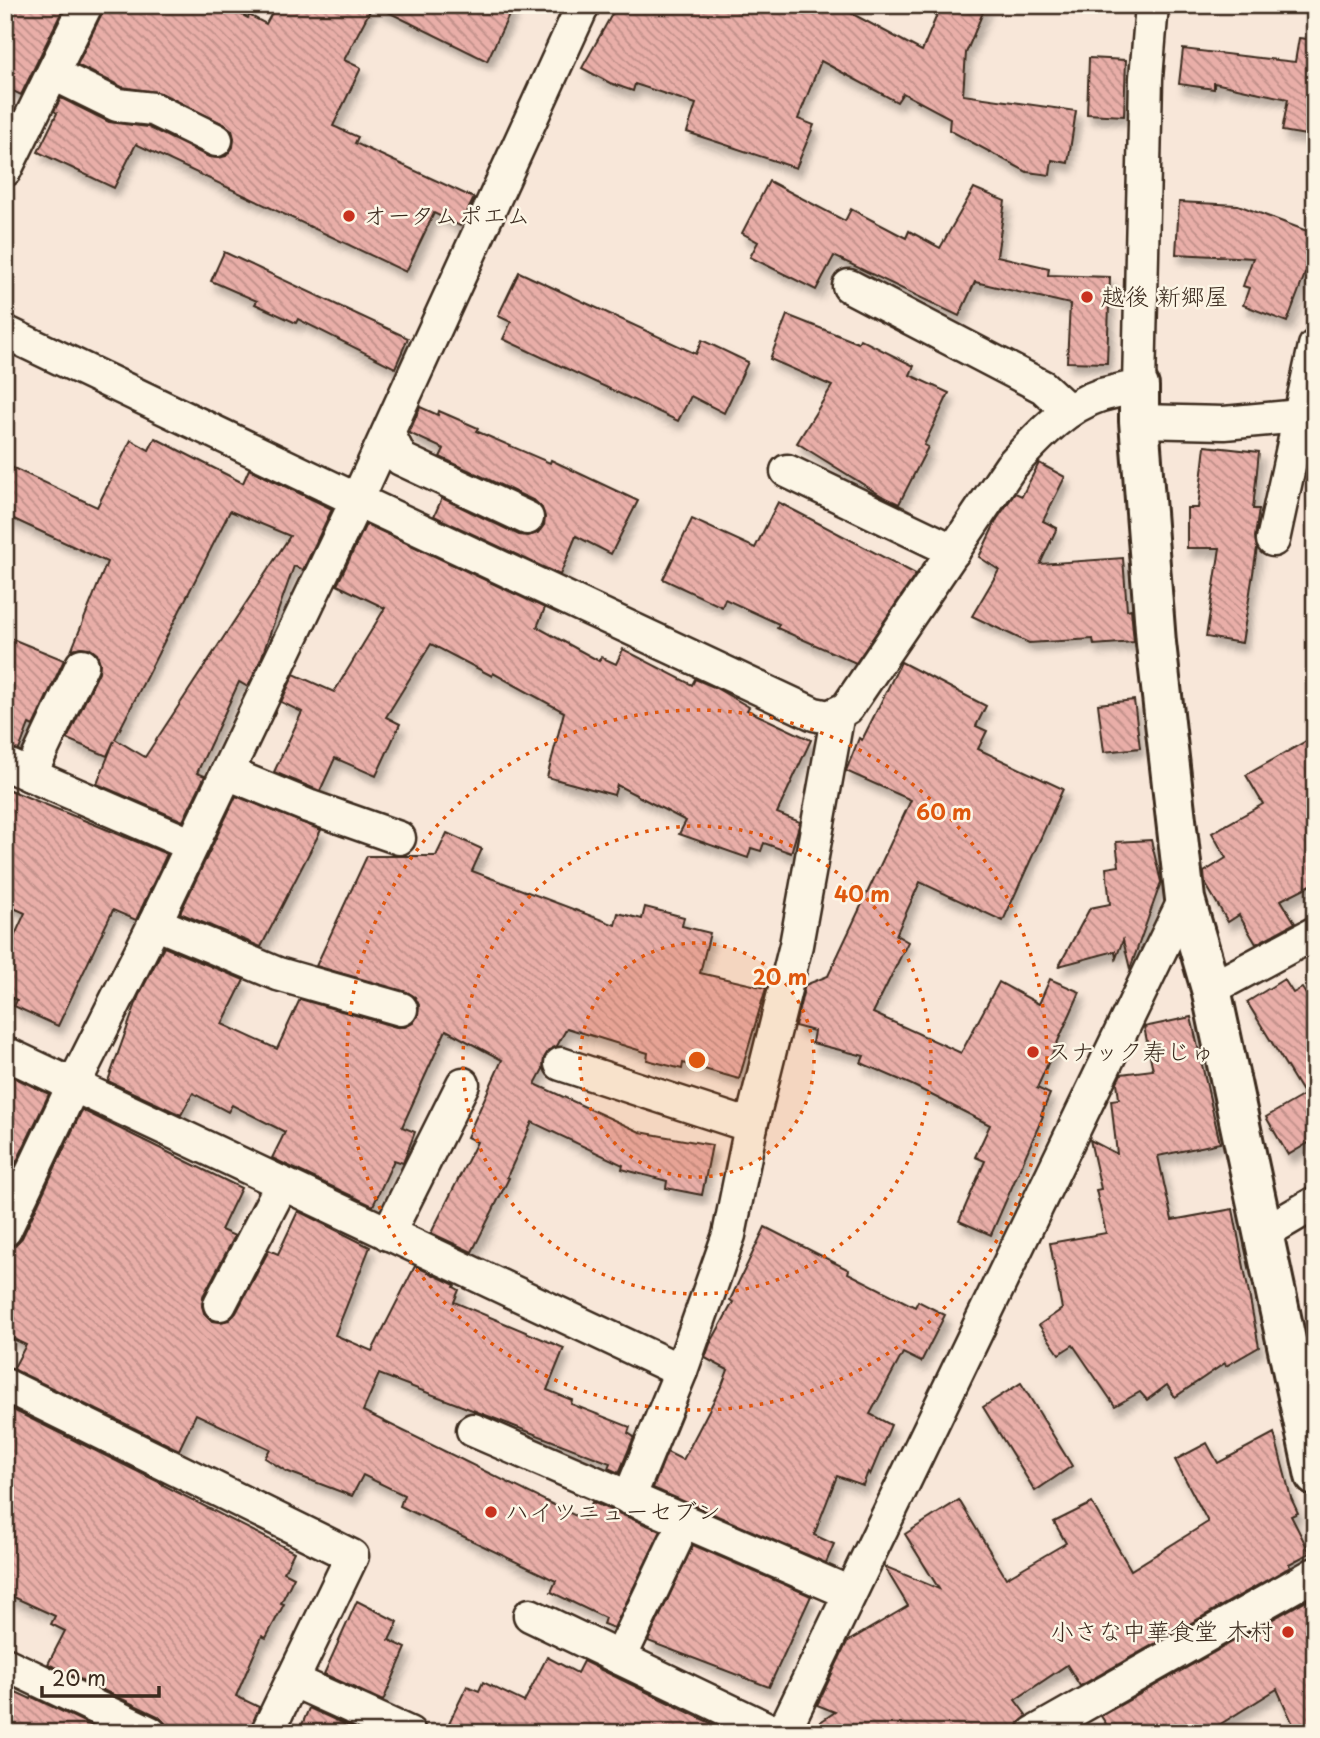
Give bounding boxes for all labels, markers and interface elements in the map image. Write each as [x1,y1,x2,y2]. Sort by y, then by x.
place label: オータムポエム [363,196,531,232]
marker: オータムポエム [341,208,357,224]
place label: 越後 新郷屋 [1101,277,1229,313]
marker: 越後 新郷屋 [1079,289,1095,305]
text: 60 m [916,795,972,827]
text: 40 m [834,877,890,909]
text: 20 m [753,960,807,992]
place label: スナック寿じゅ [1047,1032,1215,1068]
marker: スナック寿じゅ [1025,1044,1041,1060]
centre of rings [685,1048,709,1072]
place label: ハイツニューセブン [505,1492,721,1528]
marker: ハイツニューセブン [483,1504,499,1520]
place label: 小さな中華食堂 木村 [1050,1612,1274,1648]
marker: 小さな中華食堂 木村 [1280,1624,1296,1640]
scale bar [42,1654,159,1698]
text: 20 m [52,1661,106,1693]

